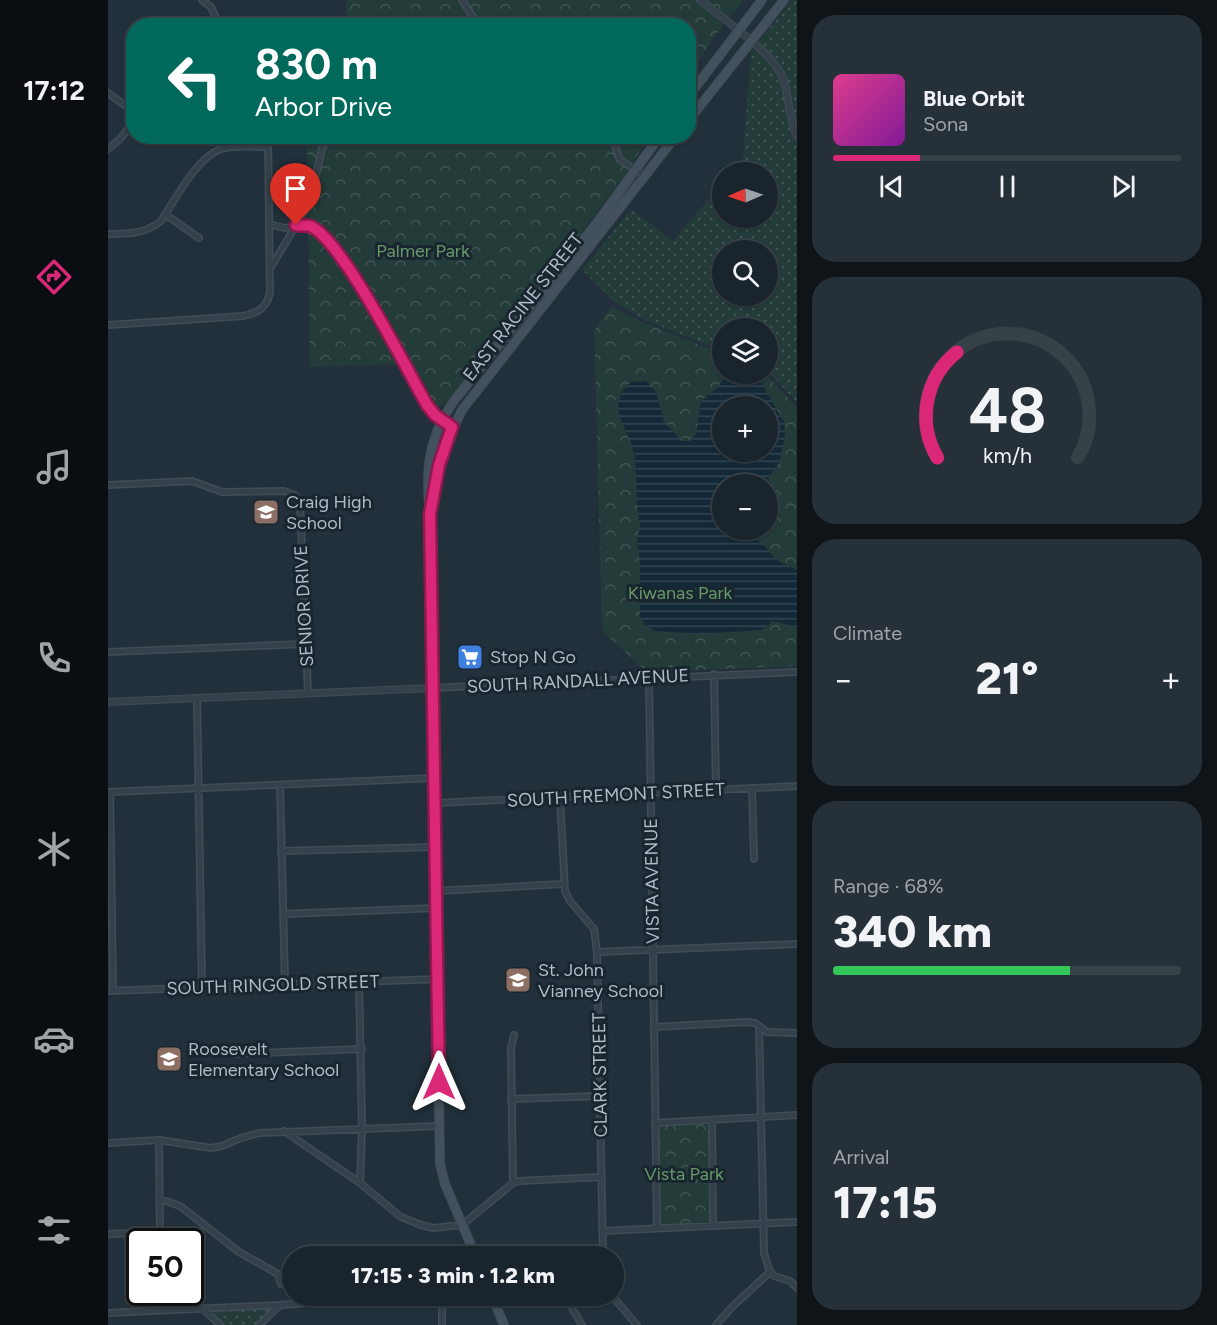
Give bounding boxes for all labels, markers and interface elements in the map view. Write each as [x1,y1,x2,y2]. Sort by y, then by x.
text: 830 m [255,39,378,90]
icon: left [156,42,234,120]
text: 17:12 [23,74,85,107]
text: Blue Orbit [923,85,1025,112]
text: Arbor Drive [255,90,392,123]
text: Sona [923,112,968,136]
north arrow [712,162,778,228]
map controls [712,162,778,540]
pin [270,163,321,225]
icon: previous [875,170,908,203]
icon: pause [991,170,1024,203]
icon: next [1107,170,1140,203]
icon: arrive [279,172,312,205]
street label: EAST RACINE STREET [458,229,588,385]
park label: Palmer Park [376,240,470,262]
button: search [712,240,778,306]
icon: directions [33,256,75,298]
button: layers [712,318,778,384]
text: 48 [968,373,1046,448]
button: + [712,396,778,462]
text: km/h [983,443,1031,468]
icon: music [33,446,75,488]
button: − [712,474,778,540]
place label: Craig High School [286,491,372,534]
school or university icon: Craig High School [251,497,281,527]
street label: SENIOR DRIVE [290,545,318,667]
park label: Kiwanas Park [628,582,733,604]
text: Climate [833,621,902,645]
icon: phone [33,637,75,679]
supermarket icon: Stop N Go [455,642,485,672]
place label: Stop N Go [490,646,576,668]
text: 21° [976,651,1038,705]
text: − [833,660,854,699]
text: + [1160,660,1181,699]
street label: SOUTH RANDALL AVENUE [466,664,690,698]
street label: SOUTH FREMONT STREET [506,778,726,812]
street label: VISTA AVENUE [640,818,664,944]
icon: climate [33,828,75,870]
text: Range · 68% [833,874,944,898]
text: 340 km [833,904,992,958]
place label: St. John Vianney School [538,959,663,1002]
school or university icon: St. John Vianney School [503,965,533,995]
street label: SOUTH RINGOLD STREET [166,970,380,1000]
street label: CLARK STREET [588,1012,612,1138]
icon: car [33,1018,75,1060]
place label: Roosevelt Elementary School [188,1038,339,1081]
school or university icon: Roosevelt Elementary School [154,1044,184,1074]
position arrow [407,1050,471,1114]
text: Arrival [833,1145,889,1169]
park label: Vista Park [644,1163,724,1185]
text: 17:15 [833,1175,938,1229]
icon: filters [33,1209,75,1251]
speed limit sign: 50 [126,1228,204,1306]
text: 17:15 · 3 min · 1.2 km [351,1262,555,1289]

